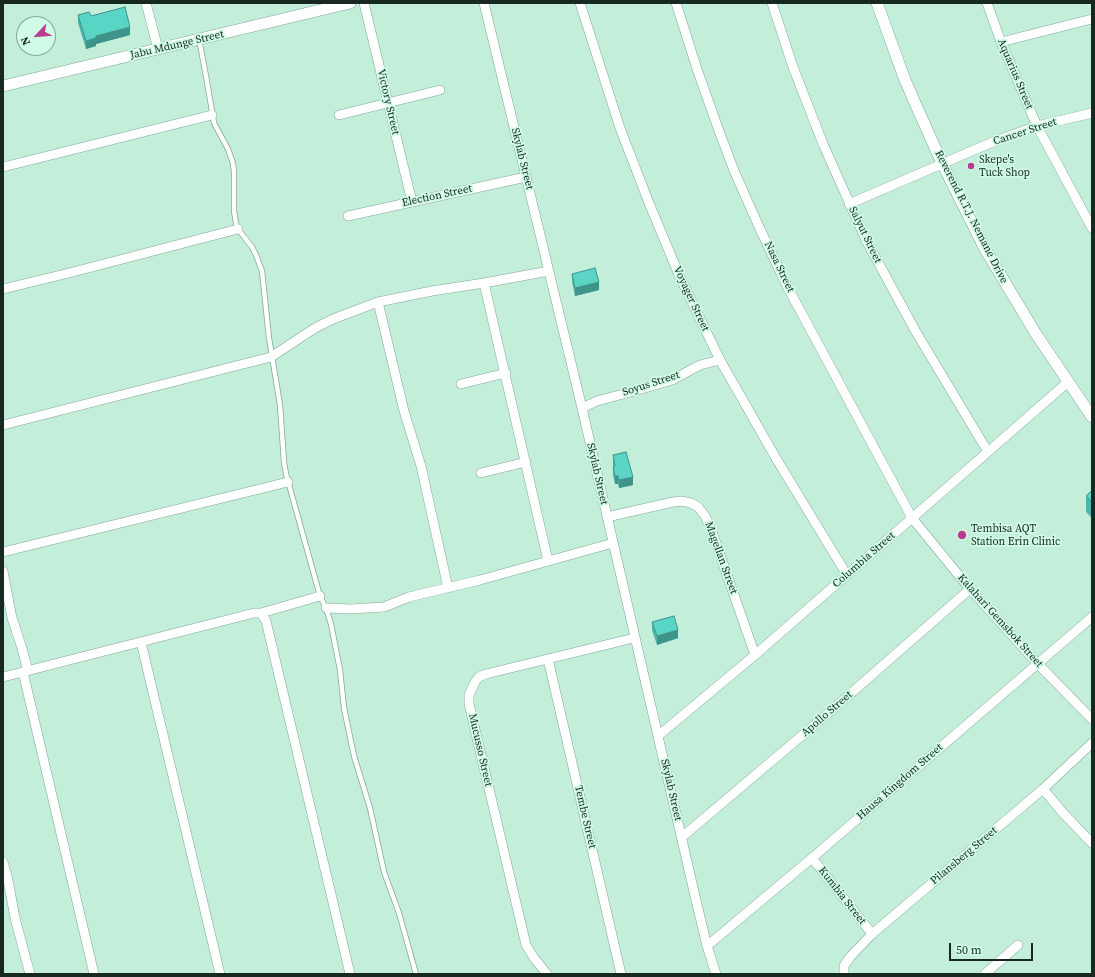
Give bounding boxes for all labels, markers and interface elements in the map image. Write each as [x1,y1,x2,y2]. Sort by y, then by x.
north arrow [16,16,56,56]
street label: Jabu Mdunge Street [129,28,225,62]
text: N [17,34,34,48]
street label: Aquarius Street [994,37,1036,111]
street label: Victory Street [374,68,402,136]
street label: Cancer Street [992,116,1058,148]
street label: Skylab Street [508,127,536,191]
street label: Reverend R.T.J. Nemane Drive [932,148,1010,286]
place label: Skepe's Tuck Shop [979,153,1030,179]
marker: Skepe's Tuck Shop [966,161,976,171]
street label: Election Street [401,182,473,210]
street label: Salyut Street [846,205,884,265]
street label: Nasa Street [761,239,797,295]
street label: Voyager Street [670,264,712,334]
street label: Soyus Street [621,369,681,399]
street label: Skylab Street [583,442,611,506]
street label: Magellan Street [702,520,740,596]
place label: Tembisa AQT Station Erin Clinic [971,522,1060,548]
street label: Columbia Street [830,529,898,591]
marker: Tembisa AQT Station Erin Clinic [956,529,968,541]
street label: Kalahari Gemsbok Street [955,572,1045,670]
street label: Apollo Street [799,688,855,740]
street label: Mucusso Street [465,712,495,788]
street label: Hausa Kingdom Street [854,741,946,823]
street label: Skylab Street [657,758,685,822]
street label: Tembe Street [571,784,599,850]
street label: Pilansberg Street [928,824,1000,888]
street label: Kumbia Street [815,864,869,928]
scale bar [951,935,1035,961]
text: 50 m [956,942,982,958]

